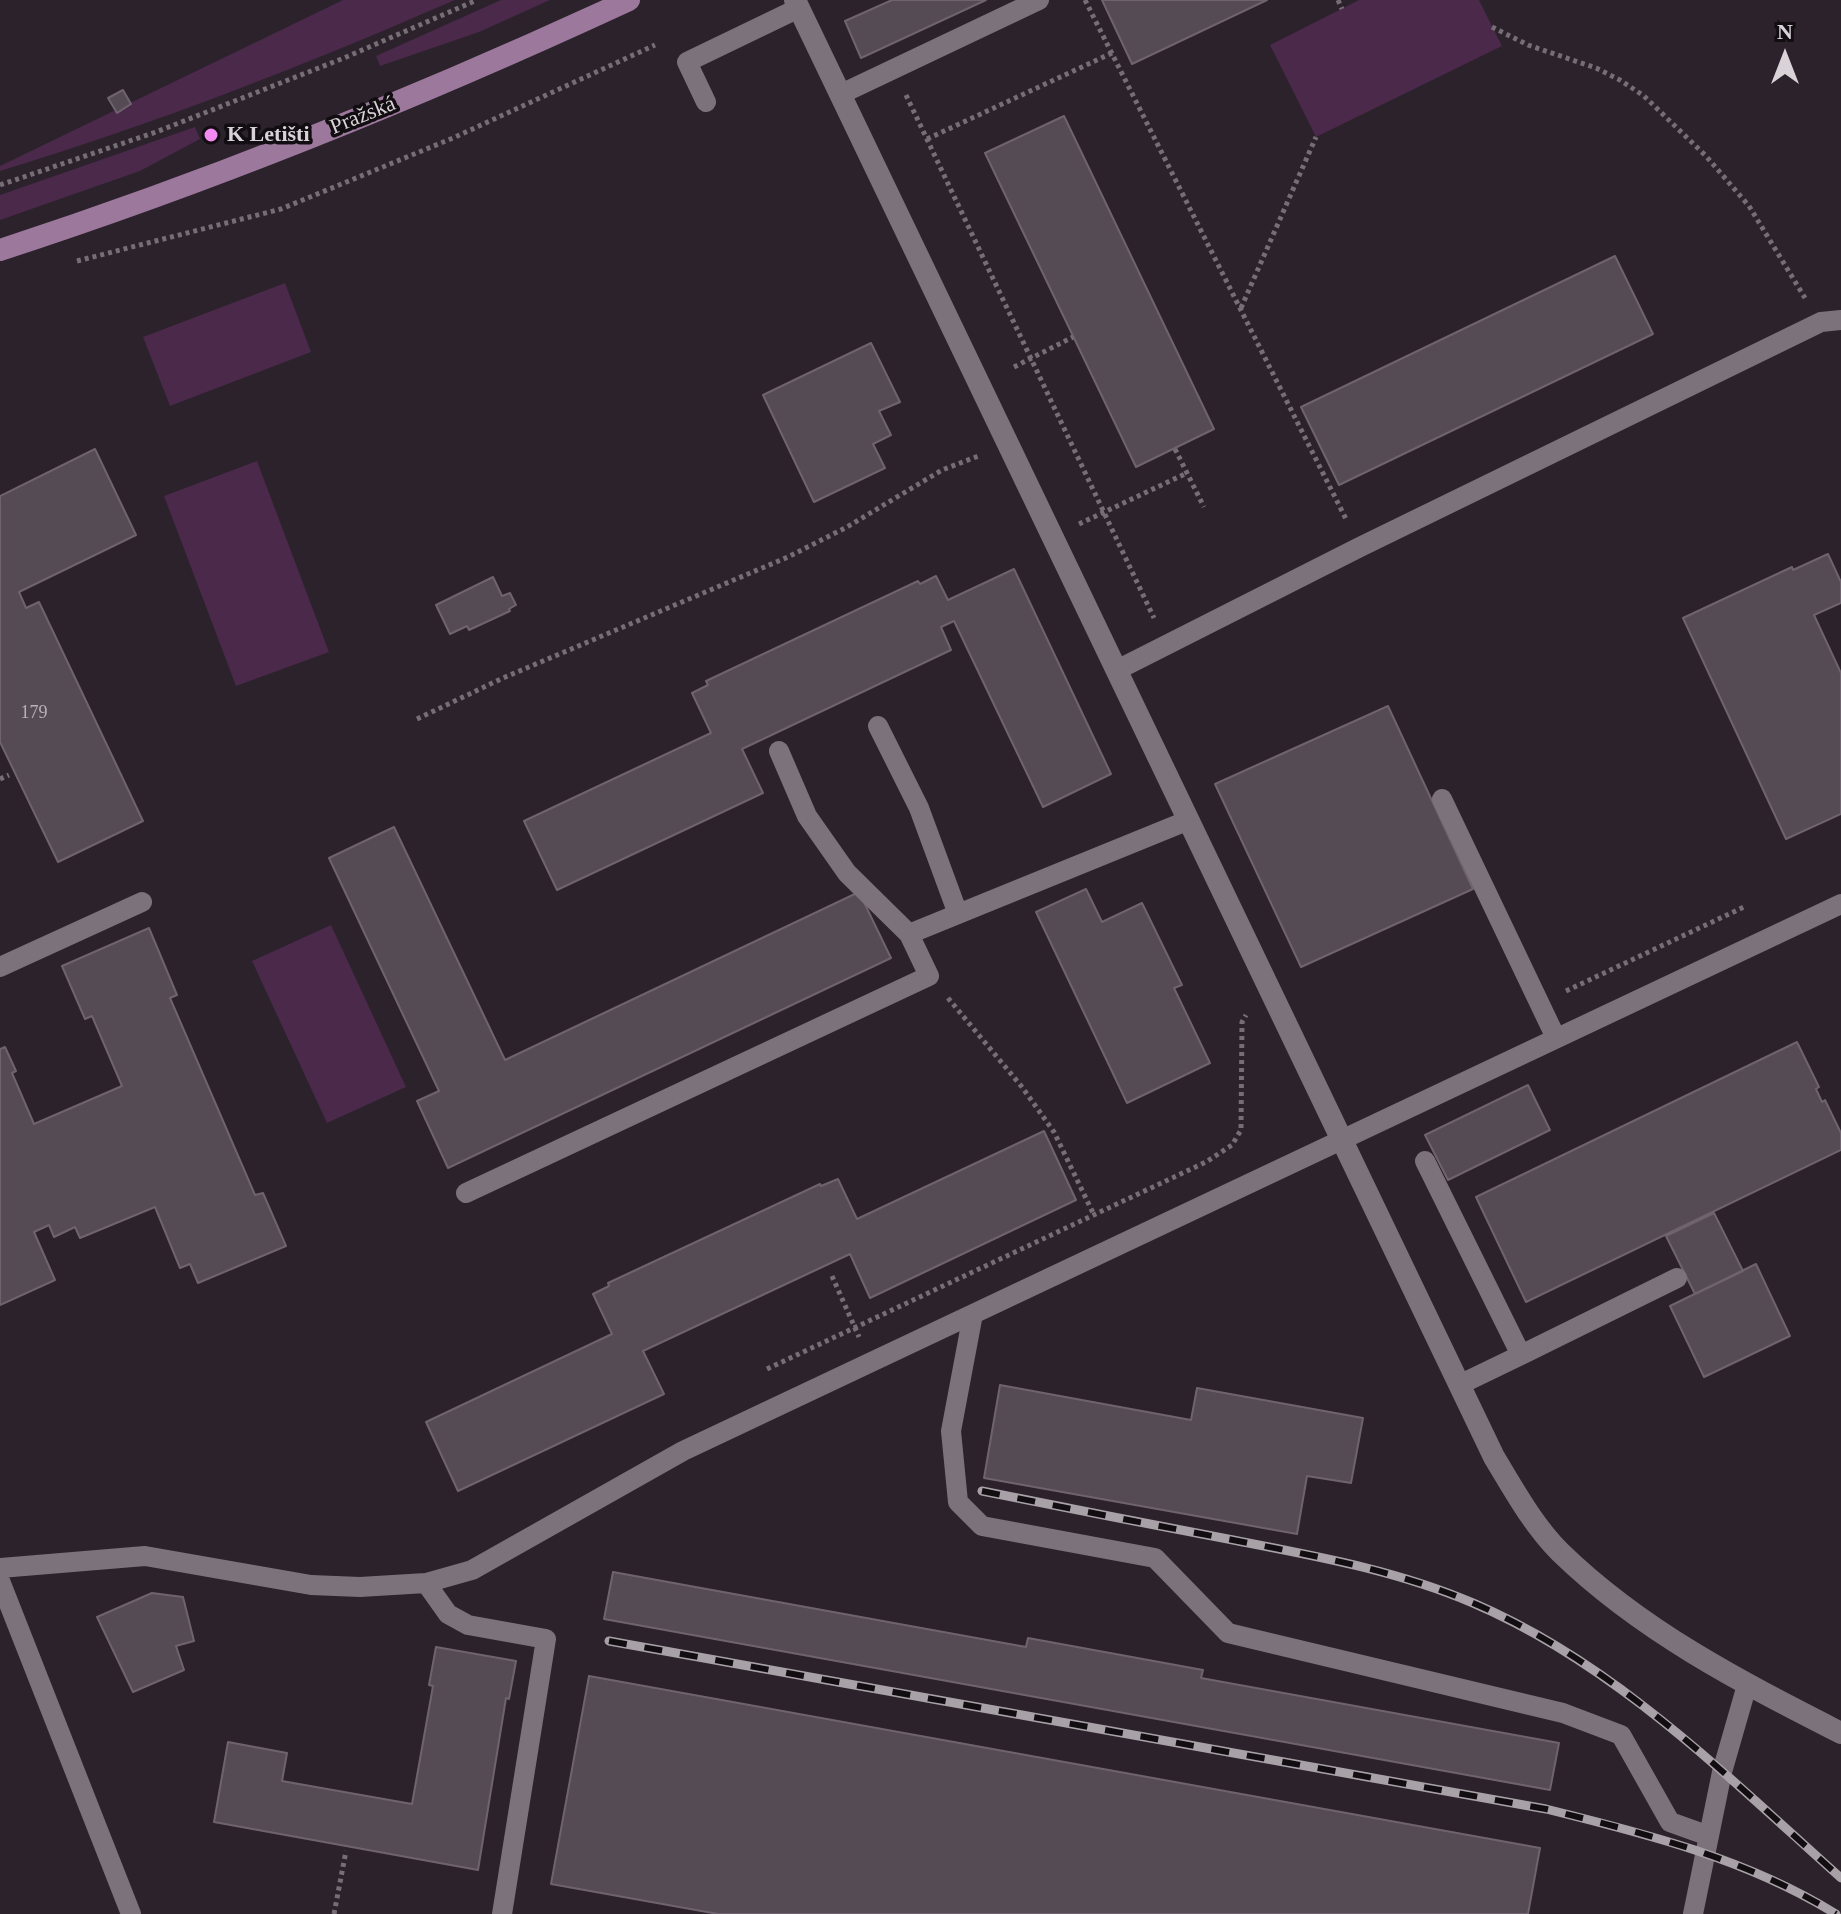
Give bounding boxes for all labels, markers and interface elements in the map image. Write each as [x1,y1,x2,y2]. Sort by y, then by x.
north arrow [1745,16,1825,96]
text: N [1777,19,1793,44]
street label: Pražská [326,91,400,141]
place label: K Letišti [227,122,309,148]
marker: K Letišti [202,126,220,144]
house number: 179 [20,702,48,724]

